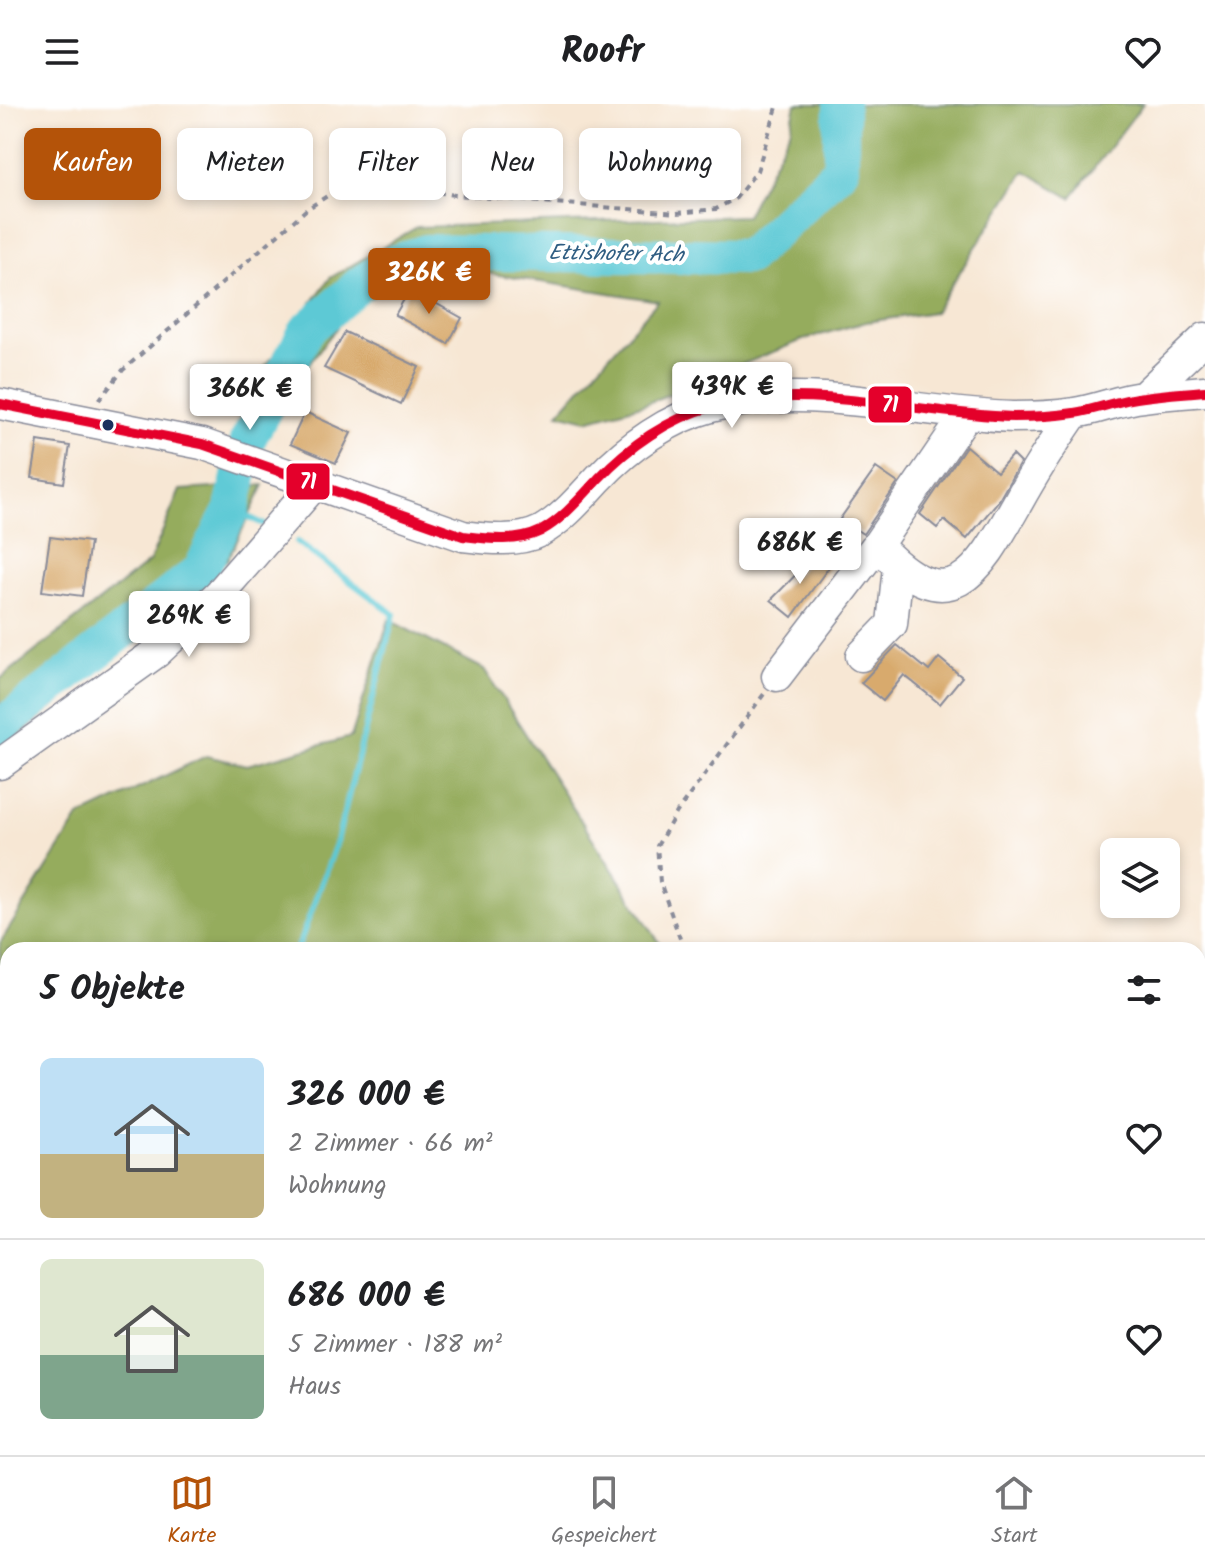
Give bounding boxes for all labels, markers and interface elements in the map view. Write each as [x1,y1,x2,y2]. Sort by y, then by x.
text: Roofr [561,24,644,81]
icon: menu [40,30,84,74]
icon: heart [1121,30,1165,74]
chip: Kaufen [24,128,161,200]
chip: Mieten [177,128,313,200]
chip: Filter [329,128,446,200]
chip: Neu [462,128,563,200]
chip: Wohnung [579,128,741,200]
water label: Ettishofer Ach [548,236,686,274]
pin: 326K € [364,248,494,316]
text: 326K € [386,253,472,295]
pin: 439K € [667,362,797,430]
pin: 366K € [185,364,315,432]
text: 439K € [690,367,774,409]
text: 366K € [208,369,292,411]
line badge: 71 [867,385,913,424]
text: 71 [881,389,899,424]
unlabelled marker [100,417,116,433]
line badge: 71 [285,462,331,501]
text: 71 [299,466,317,501]
pin: 686K € [735,518,865,586]
text: 686K € [757,523,843,565]
pin: 269K € [124,591,254,659]
text: 269K € [147,596,231,638]
map controls [1100,838,1180,918]
button: layers [1100,838,1180,918]
text: 5 Objekte [40,963,185,1017]
icon: filters [1122,968,1166,1012]
text: 326 000 € [288,1069,445,1123]
icon: home [104,1090,200,1186]
icon: heart [1122,1116,1166,1160]
text: 2 Zimmer · 66 m² [288,1123,493,1165]
text: Wohnung [288,1165,387,1207]
text: 686 000 € [288,1270,445,1324]
icon: home [104,1291,200,1387]
icon: heart [1122,1317,1166,1361]
text: 5 Zimmer · 188 m² [288,1324,502,1366]
text: Haus [288,1366,341,1408]
tab: Karte [167,1471,216,1554]
tab: Gespeichert [551,1471,657,1554]
tab: Start [991,1471,1038,1554]

